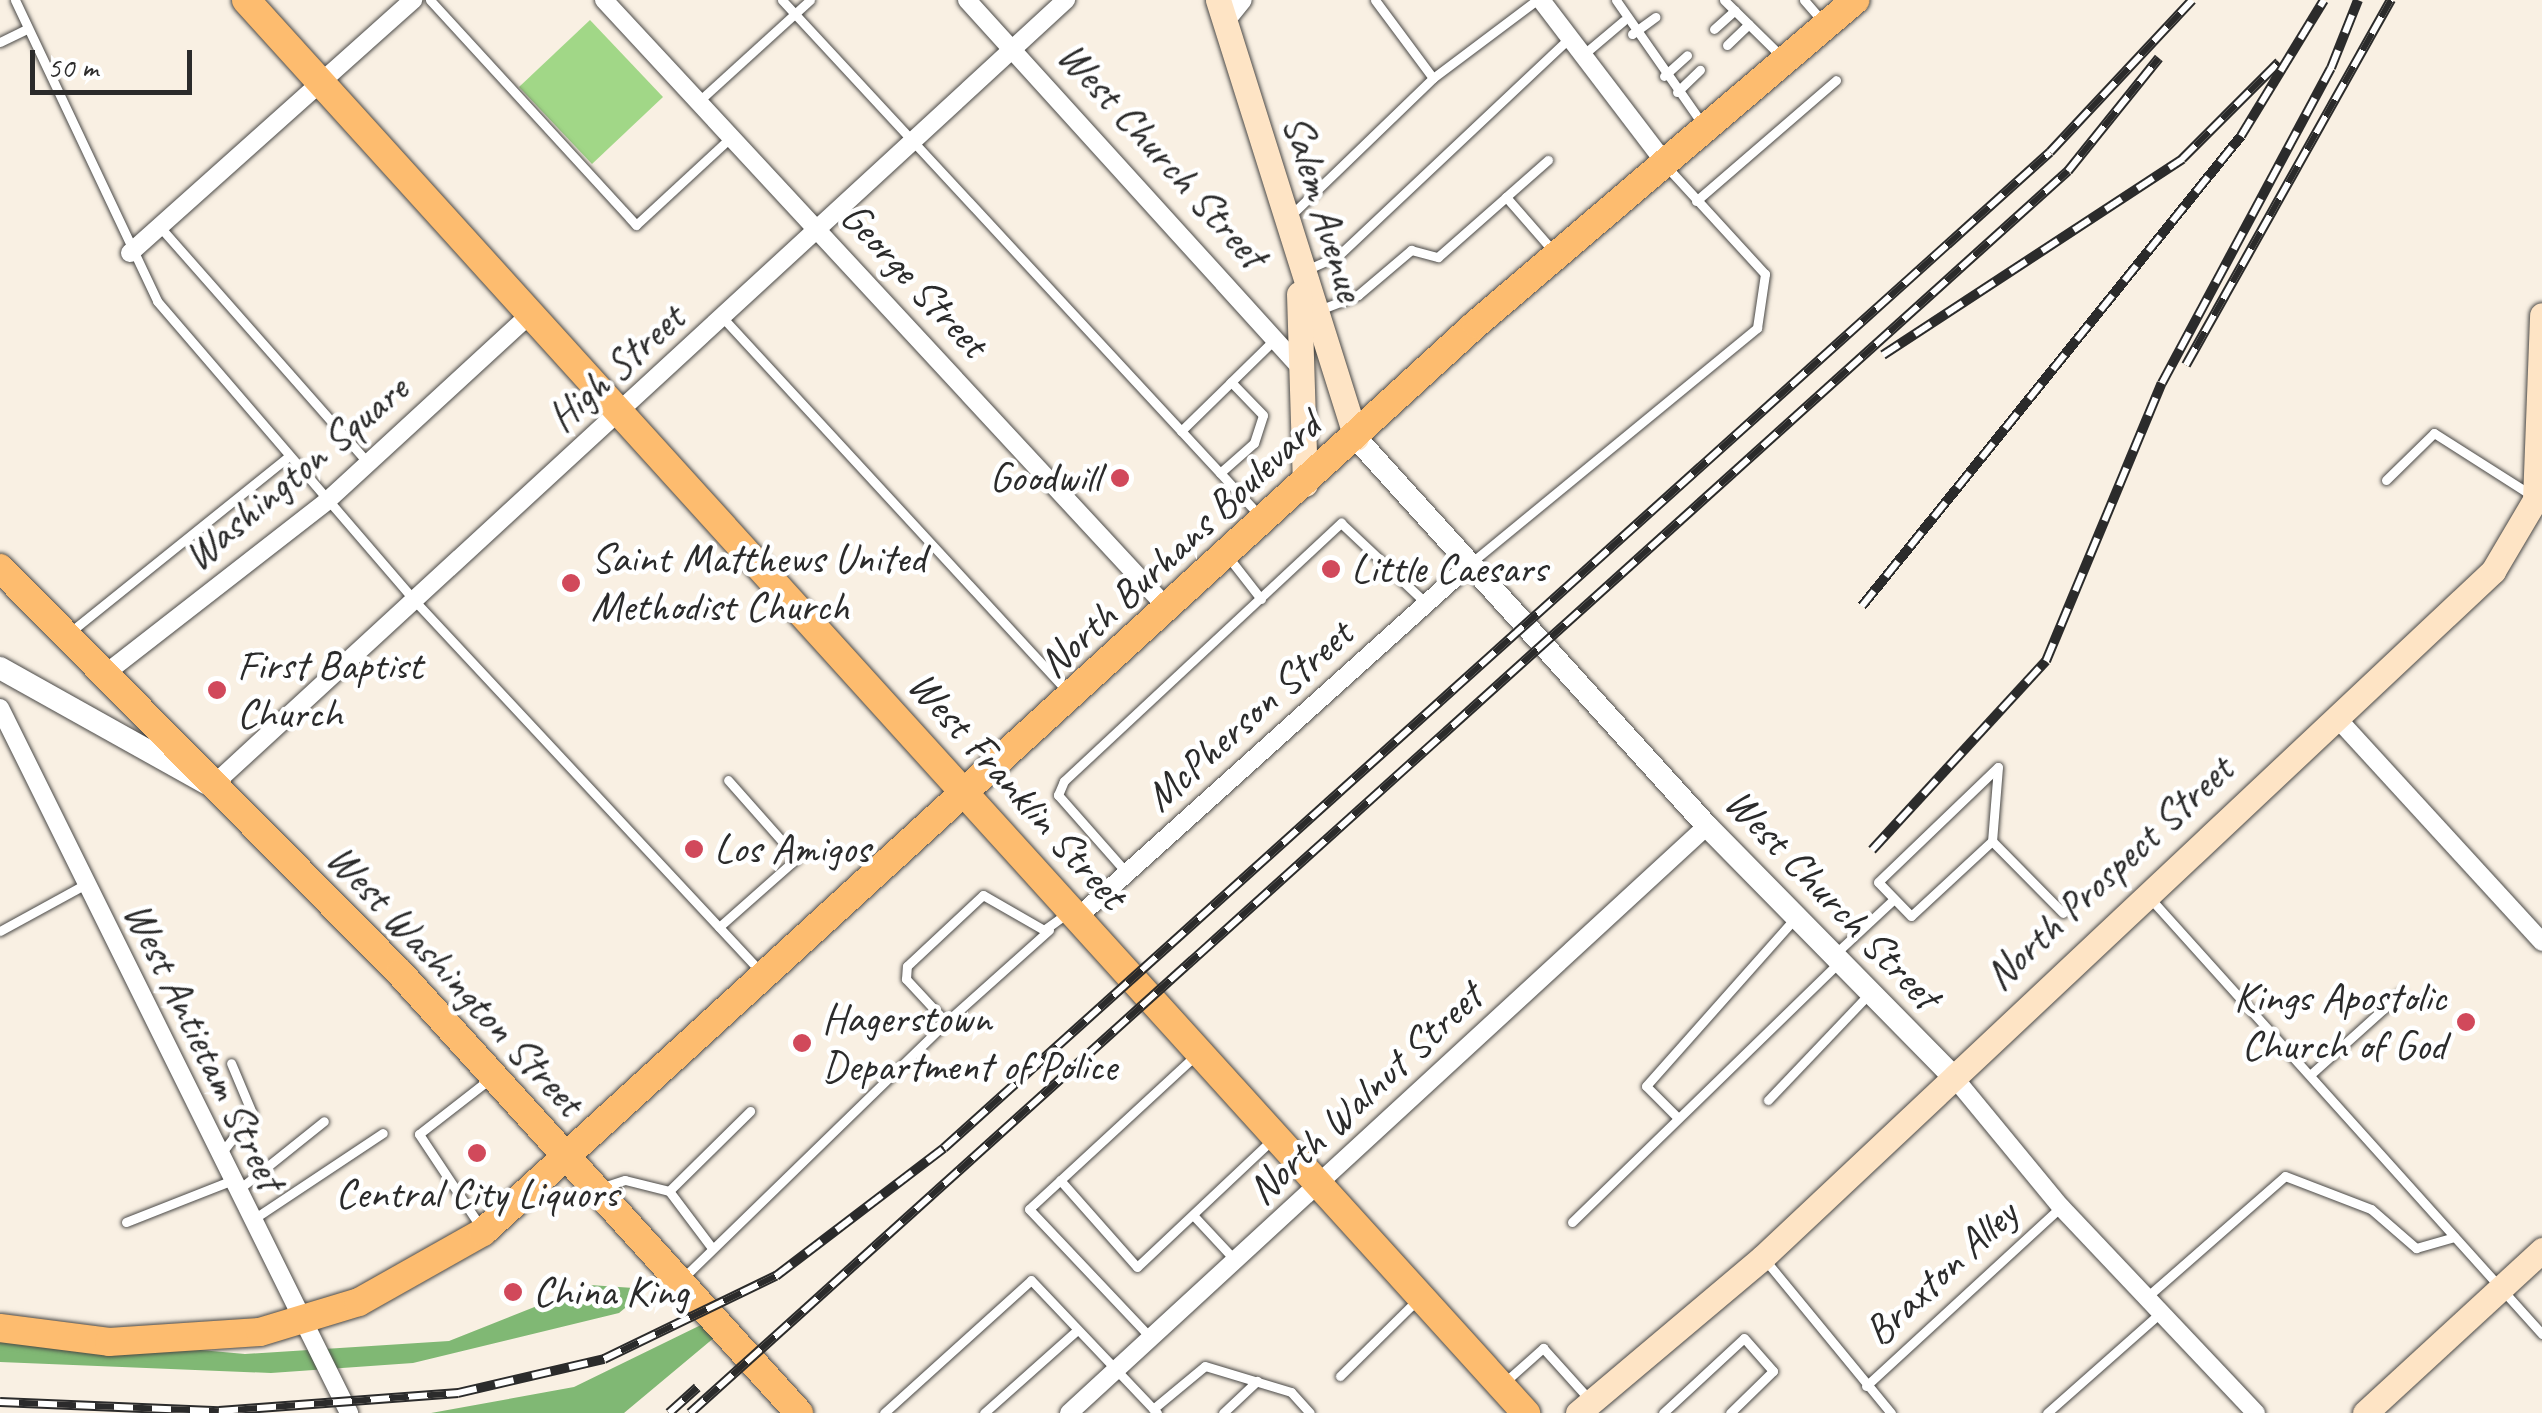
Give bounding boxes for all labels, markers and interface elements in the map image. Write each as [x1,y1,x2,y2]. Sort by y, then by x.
scale bar [35,30,198,92]
street label: West Church Street [1046,31,1278,279]
text: 50 m [47,48,98,86]
street label: Salem Avenue [1271,109,1375,307]
street label: George Street [829,192,999,368]
street label: High Street [537,293,695,443]
street label: Washington Square [173,364,419,582]
street label: North Burhans Boulevard [1029,401,1331,689]
place label: Goodwill [990,453,1100,503]
marker: Goodwill [1109,467,1131,489]
place label: Saint Matthews United Methodist Church [591,534,927,632]
place label: Little Caesars [1351,544,1549,594]
marker: Little Caesars [1320,558,1342,580]
marker: Saint Matthews United Methodist Church [560,572,582,594]
street label: McPherson Street [1135,609,1363,823]
place label: First Baptist Church [237,641,424,739]
street label: West Franklin Street [896,660,1138,920]
marker: First Baptist Church [206,679,228,701]
street label: North Prospect Street [1974,745,2244,1001]
street label: West Church Street [1713,777,1951,1021]
place label: Los Amigos [714,824,868,874]
street label: West Washington Street [315,833,595,1127]
marker: Los Amigos [683,838,705,860]
street label: West Antietam Street [113,894,295,1198]
street label: North Walnut Street [1237,972,1493,1216]
place label: Kings Apostolic Church of God [2234,973,2446,1072]
place label: Hagerstown Department of Police [822,994,1116,1092]
marker: Kings Apostolic Church of God [2455,1011,2477,1033]
marker: Hagerstown Department of Police [791,1032,813,1054]
marker: Central City Liquors [466,1142,488,1164]
place label: Central City Liquors [335,1169,619,1219]
street label: Braxton Alley [1854,1190,2028,1356]
place label: China King [533,1267,689,1317]
marker: China King [502,1281,524,1303]

